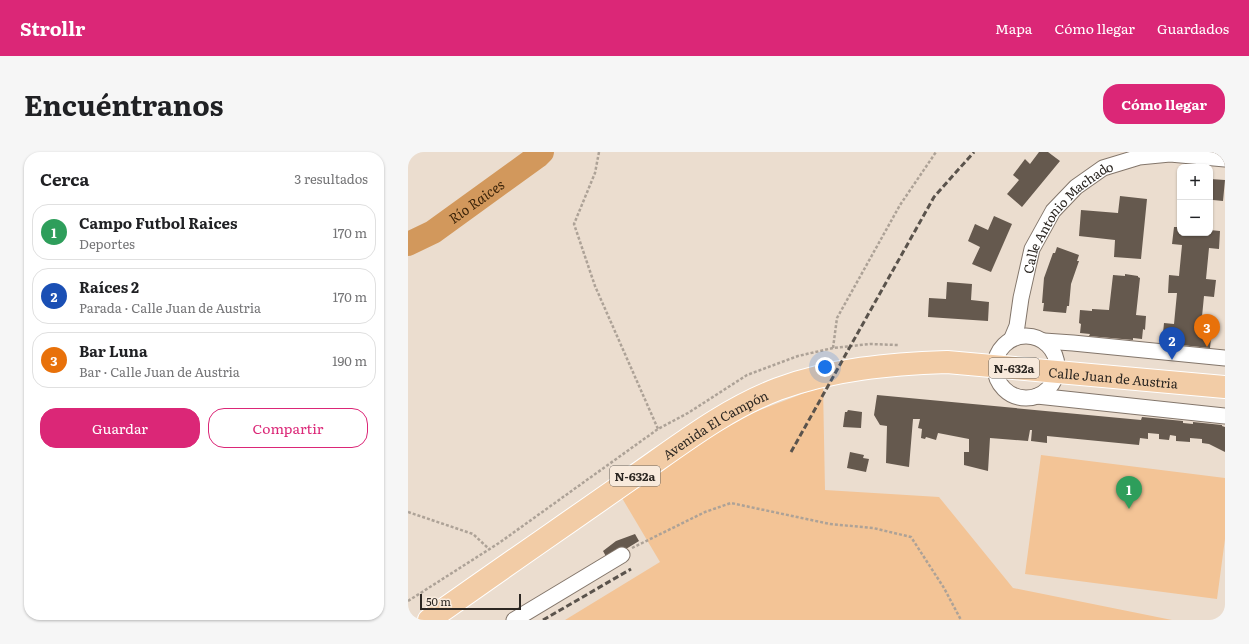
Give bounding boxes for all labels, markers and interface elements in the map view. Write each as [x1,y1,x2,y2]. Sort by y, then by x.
text: Strollr [20,14,85,42]
text: Mapa [995,18,1032,38]
text: Cómo llegar [1054,18,1135,38]
text: Guardados [1157,18,1229,38]
text: Encuéntranos [24,83,223,125]
button: Cómo llegar [1103,84,1225,124]
street label: Calle Antonio Machado [1017,156,1116,275]
map controls [1177,164,1213,236]
button: + [1177,164,1213,200]
text: Cerca [40,166,89,191]
text: 3 resultados [294,169,368,188]
water label: Río Raices [444,174,508,228]
button: − [1177,200,1213,236]
text: Campo Futbol Raices [79,211,237,234]
text: 1 [51,223,57,242]
text: 170 m [333,223,367,242]
text: Deportes [79,234,135,253]
text: Raíces 2 [79,275,139,298]
text: 2 [51,287,57,306]
text: 170 m [333,287,367,306]
text: Parada · Calle Juan de Austria [79,298,261,317]
pin: 3 [1194,314,1220,347]
pin: 2 [1159,327,1185,360]
text: Bar Luna [79,339,148,362]
text: 3 [50,351,58,370]
text: 190 m [332,351,367,370]
your location [815,357,835,377]
road number: N-632a [989,358,1039,378]
text: Bar · Calle Juan de Austria [79,362,240,381]
street label: Calle Juan de Austria [1048,362,1179,392]
street label: Avenida El Campón [658,385,771,463]
button: Guardar [40,408,200,448]
button: Compartir [208,408,368,448]
road number: N-632a [610,466,660,486]
pin: 1 [1116,476,1142,509]
scale bar [420,592,521,611]
text: 50 m [426,593,451,609]

